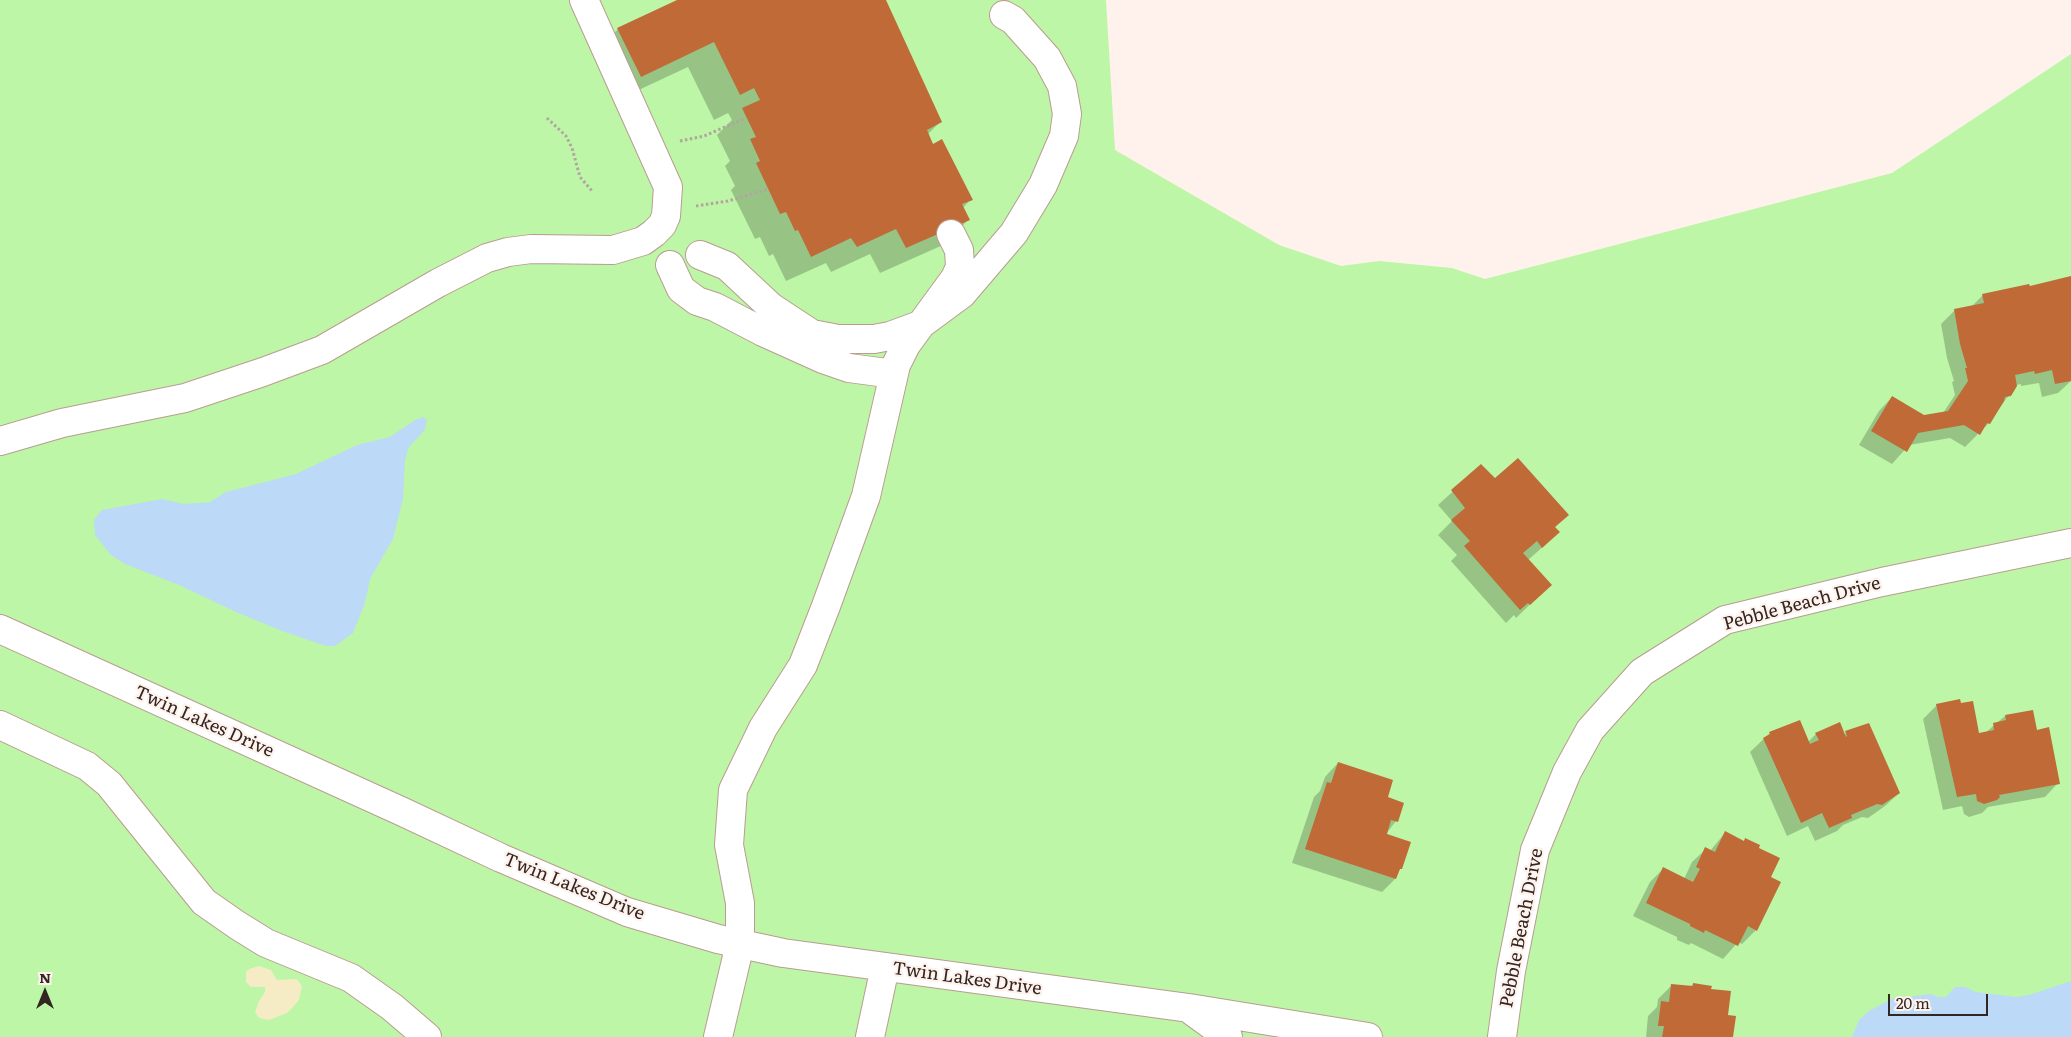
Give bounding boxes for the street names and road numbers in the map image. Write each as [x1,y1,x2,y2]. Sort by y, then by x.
street label: Pebble Beach Drive [1721,573,1883,635]
street label: Twin Lakes Drive [131,682,277,762]
street label: Pebble Beach Drive [1496,846,1548,1010]
street label: Twin Lakes Drive [500,849,648,925]
street label: Twin Lakes Drive [891,958,1043,1000]

